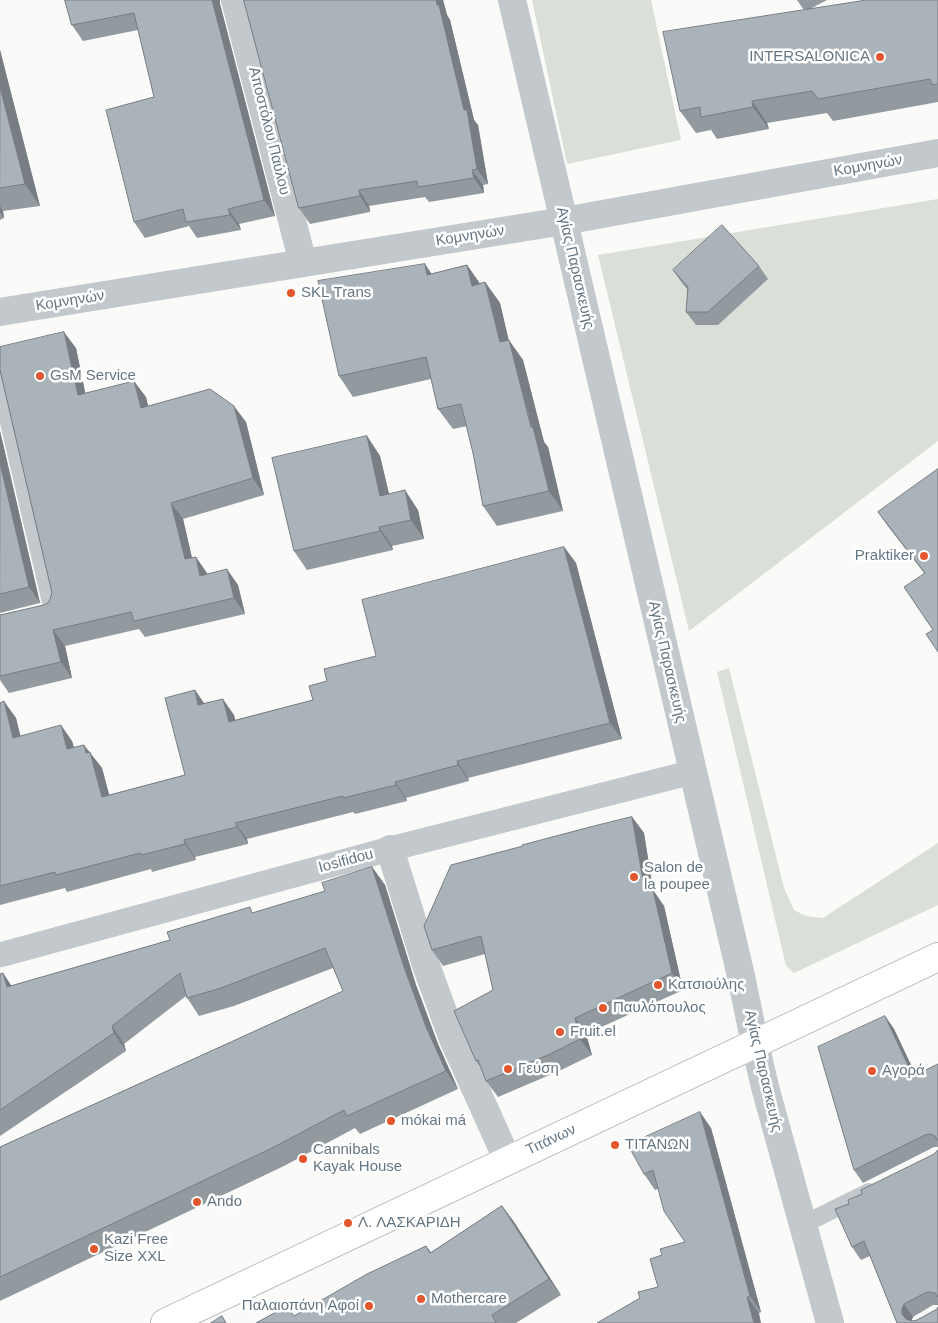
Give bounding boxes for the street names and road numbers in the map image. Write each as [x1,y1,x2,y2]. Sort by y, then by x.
street label: Αποστόλου Παύλου [244,65,294,197]
street label: Κομνηνών [832,151,904,181]
street label: Αγίας Παρασκευής [552,205,598,331]
street label: Κομνηνών [434,222,506,250]
street label: Κομνηνών [34,287,106,315]
street label: Αγίας Παρασκευής [644,599,690,725]
street label: Iosifidou [317,845,375,877]
street label: Αγίας Παρασκευής [740,1008,786,1134]
street label: Τιτάνων [523,1121,579,1159]

